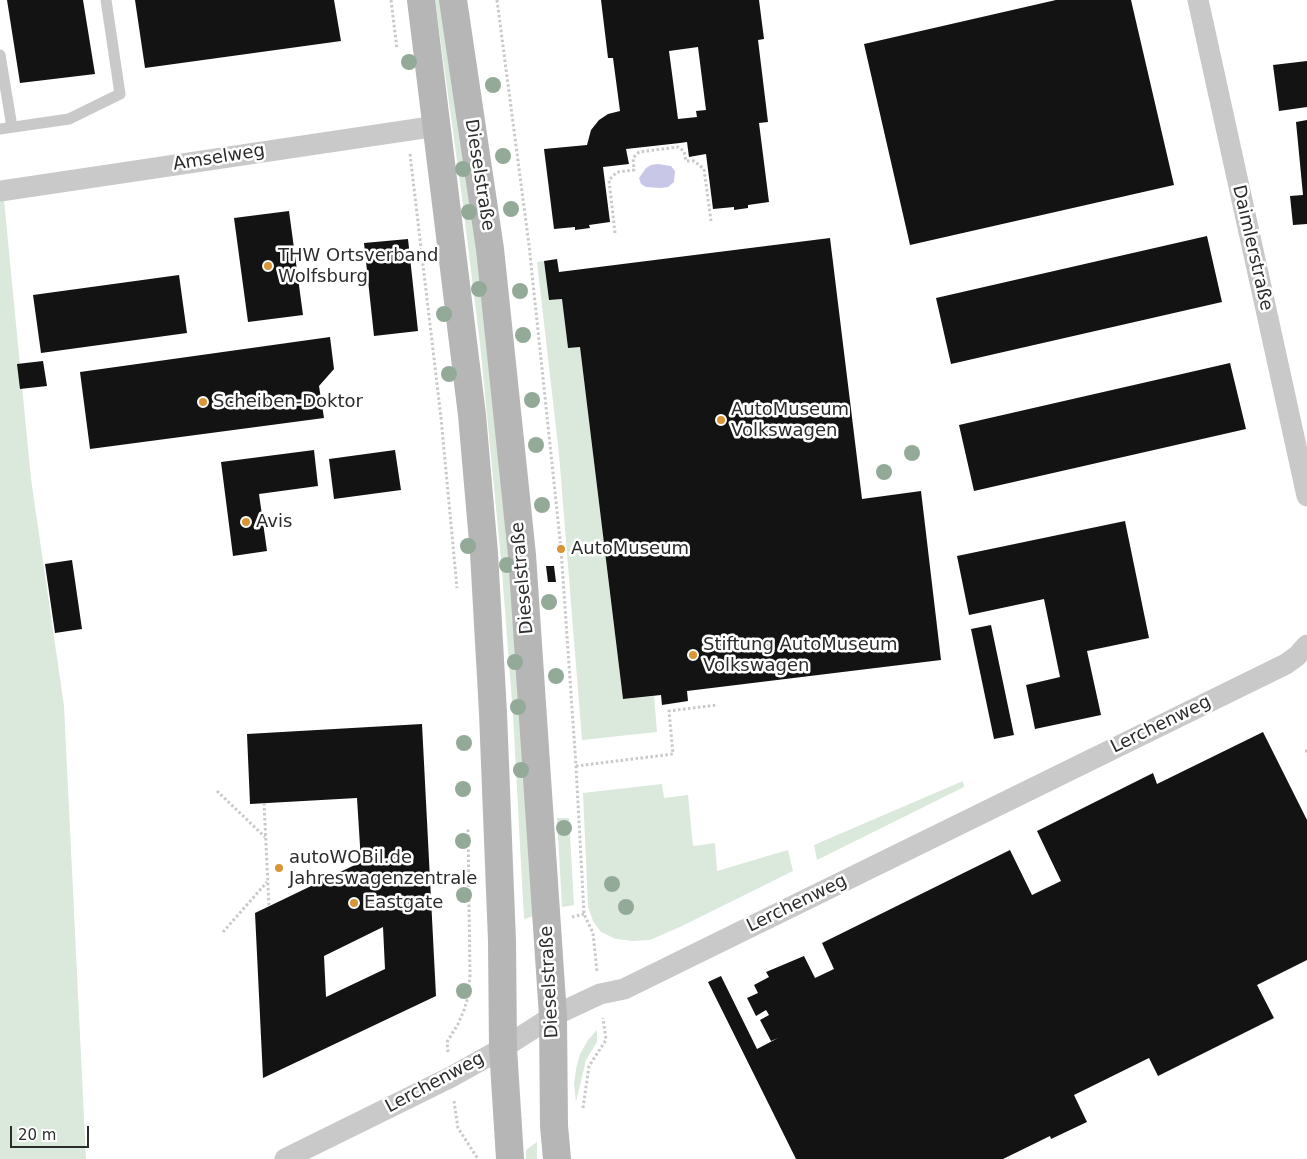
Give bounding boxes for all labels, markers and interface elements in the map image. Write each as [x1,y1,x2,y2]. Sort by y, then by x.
street label: Dieselstraße [460,118,498,232]
street label: Amselweg [172,140,266,176]
street label: Daimlerstraße [1227,183,1277,313]
place label: THW Ortsverband Wolfsburg [278,245,438,288]
marker: THW Ortsverband Wolfsburg [262,260,274,272]
place label: Scheiben-Doktor [213,391,363,413]
marker: Scheiben-Doktor [197,396,209,408]
place label: AutoMuseum Volkswagen [731,399,849,442]
marker: AutoMuseum Volkswagen [715,414,727,426]
place label: Avis [256,511,292,533]
marker: Avis [240,516,252,528]
street label: Dieselstraße [507,521,539,635]
place label: AutoMuseum [571,538,689,560]
marker: AutoMuseum [555,543,567,555]
place label: Stiftung AutoMuseum Volkswagen [703,634,898,676]
marker: Stiftung AutoMuseum Volkswagen [687,649,699,661]
street label: Lerchenweg [1107,691,1215,759]
place label: autoWOBil.de Jahreswagenzentrale [289,847,477,890]
marker: autoWOBil.de Jahreswagenzentrale [273,862,285,874]
street label: Lerchenweg [743,870,851,938]
place label: Eastgate [364,892,443,914]
marker: Eastgate [348,897,360,909]
street label: Dieselstraße [536,925,564,1039]
street label: Lerchenweg [382,1048,488,1118]
scale bar [12,1116,91,1148]
text: 20 m [18,1126,56,1144]

